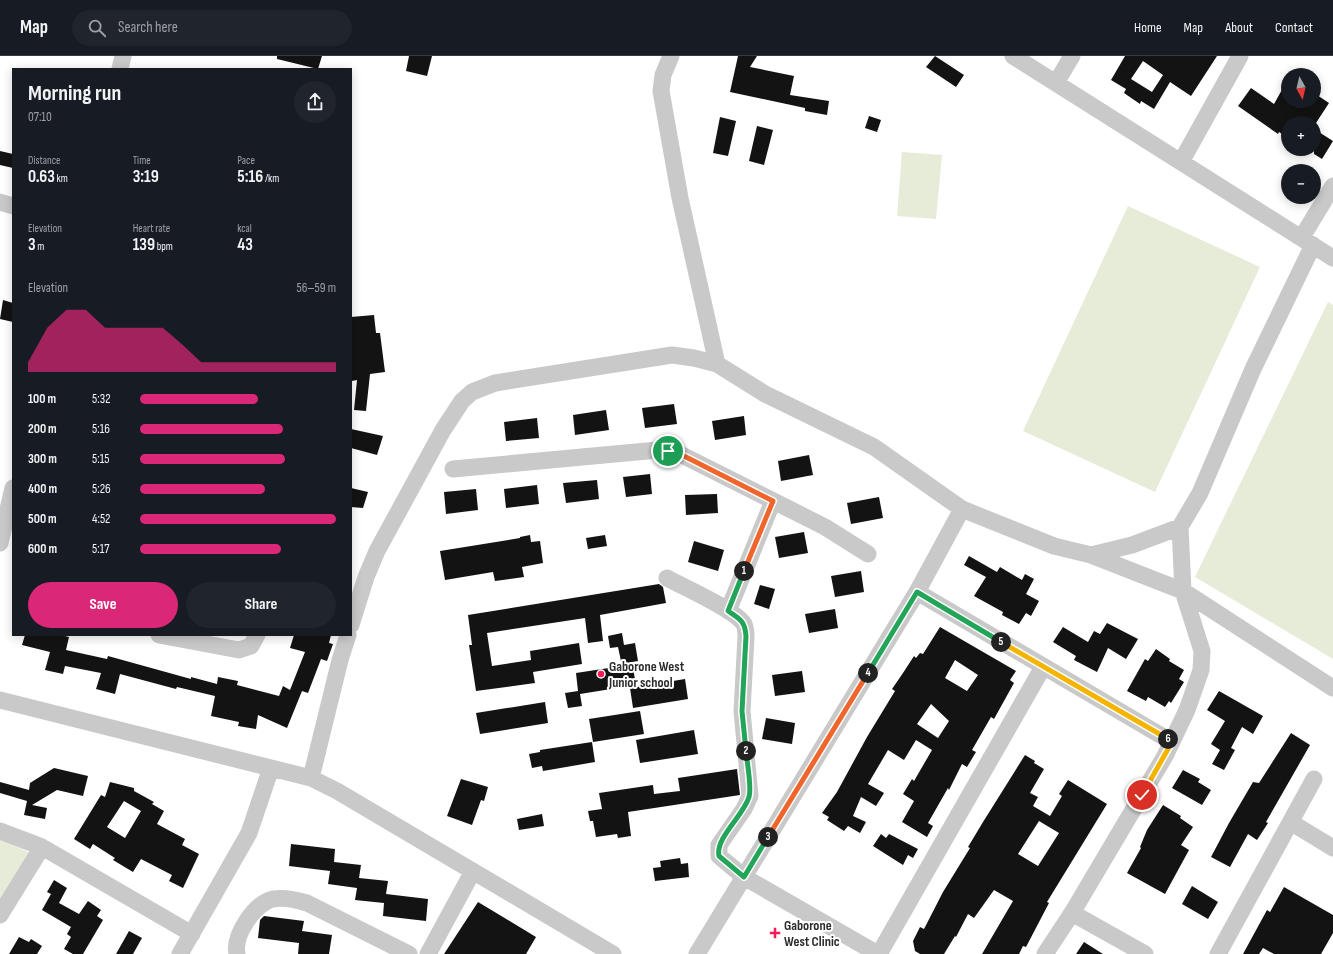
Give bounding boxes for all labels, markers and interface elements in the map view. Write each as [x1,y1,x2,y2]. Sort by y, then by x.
search box [72,10,352,46]
text: Map [20,16,48,39]
icon: search [86,17,108,39]
text: Search here [118,18,178,37]
text: Home [1134,19,1162,36]
text: Map [1184,19,1203,36]
text: About [1225,19,1253,36]
text: Contact [1275,19,1313,36]
north arrow [1281,68,1321,108]
map controls [1281,68,1321,204]
text: Morning run [28,80,121,107]
button: share [294,81,336,123]
text: 07:10 [28,109,52,125]
button: + [1281,116,1321,156]
text: Distance [28,154,60,167]
text: Time [133,154,151,167]
text: Pace [237,154,255,167]
button: − [1281,164,1321,204]
text: 0.63 [28,167,55,187]
text: 3:19 [133,167,159,187]
text: 5:16 [237,167,263,187]
text: km [55,172,68,185]
text: /km [263,172,279,185]
text: Elevation [28,222,62,235]
text: Heart rate [133,222,170,235]
text: kcal [237,222,252,235]
text: 3 [28,235,36,255]
text: 139 [133,235,155,255]
text: 43 [237,235,253,255]
text: m [36,240,44,253]
text: bpm [155,240,173,253]
text: Elevation [28,280,68,296]
text: 56–59 m [296,280,336,296]
text: 100 m [28,391,56,407]
text: 5:32 [92,391,111,407]
text: 200 m [28,421,57,437]
text: 5:16 [92,421,110,437]
pin [651,434,685,468]
icon: arrive [657,440,679,462]
text: 300 m [28,451,57,467]
text: 5:15 [92,451,109,467]
text: 400 m [28,481,57,497]
text: 5:26 [92,481,111,497]
text: 500 m [28,511,57,527]
text: 4:52 [92,511,110,527]
text: 600 m [28,541,57,557]
text: 5:17 [92,541,109,557]
pin: 1 [734,561,754,581]
text: 1 [742,564,746,577]
button: Save [28,582,178,628]
button: Share [186,582,336,628]
pin: 5 [991,632,1011,652]
text: 5 [999,635,1003,648]
place label: Gaborone West Junior school [608,658,685,691]
pin: 4 [858,663,878,683]
text: 4 [865,666,871,679]
marker: Gaborone West Junior school [596,669,606,679]
pin: 6 [1158,729,1178,749]
text: 6 [1165,732,1171,745]
pin: 2 [736,741,756,761]
text: 2 [744,744,748,757]
pin [1125,778,1159,812]
icon: check [1131,784,1153,806]
pin: 3 [758,827,778,847]
text: 3 [766,830,770,843]
place label: Gaborone West Clinic [784,917,840,950]
marker: Gaborone West Clinic [769,927,781,939]

